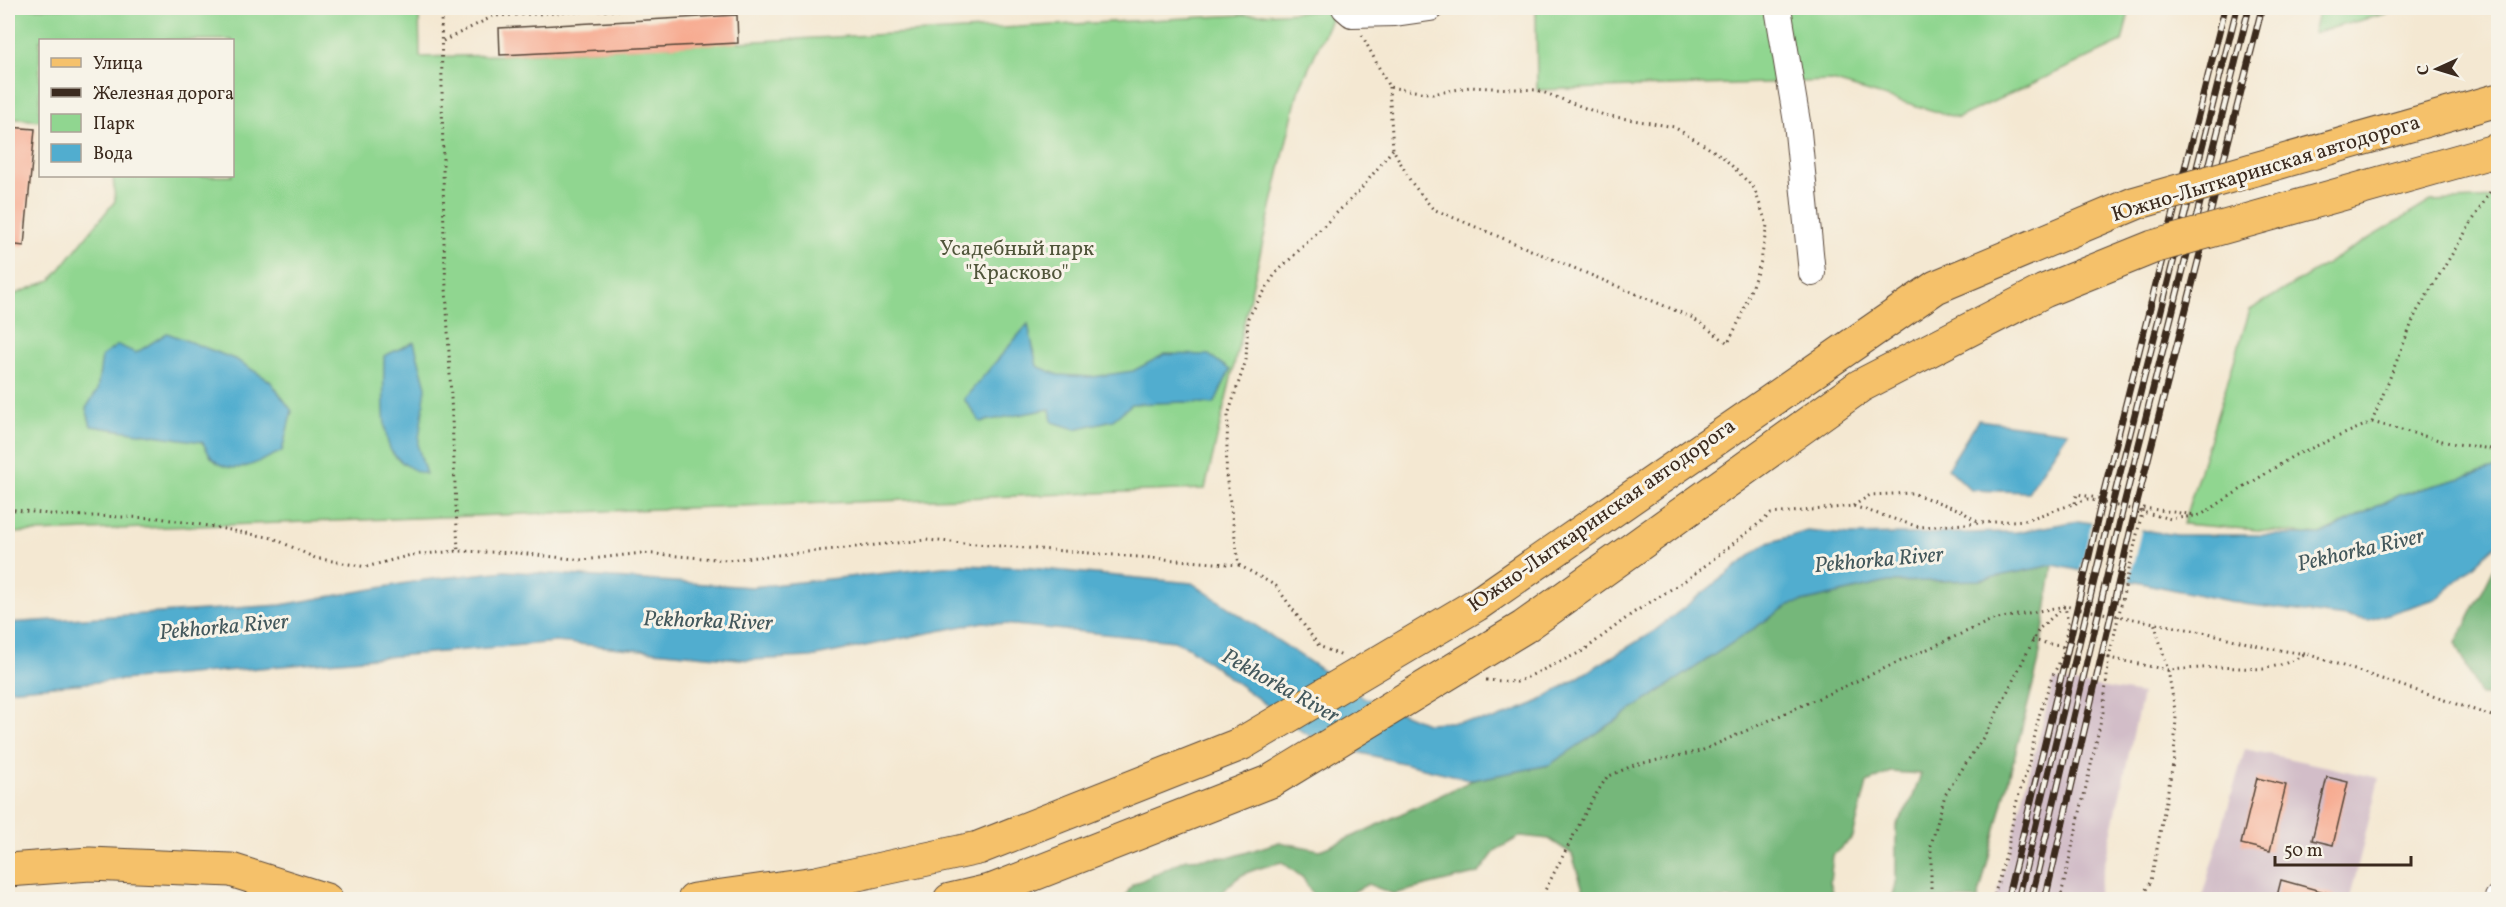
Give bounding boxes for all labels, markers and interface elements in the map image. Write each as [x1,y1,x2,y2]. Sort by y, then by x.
legend [39,39,234,177]
north arrow [2407,39,2467,99]
text: Улица [93,52,143,77]
text: С [2413,64,2435,76]
text: Железная дорога [93,82,234,107]
street label: Южно-Лыткаринская автодорога [2108,108,2424,230]
text: Парк [93,112,135,137]
text: Вода [93,142,133,167]
park label: Усадебный парк "Красково" [940,235,1094,288]
street label: Южно-Лыткаринская автодорога [1462,412,1742,620]
water label: Pekhorka River [2294,521,2429,581]
water label: Pekhorka River [1813,540,1946,582]
water label: Pekhorka River [642,604,774,640]
water label: Pekhorka River [158,607,291,649]
water label: Pekhorka River [1216,642,1345,732]
scale bar [2275,829,2412,867]
text: 50 m [2284,839,2323,864]

